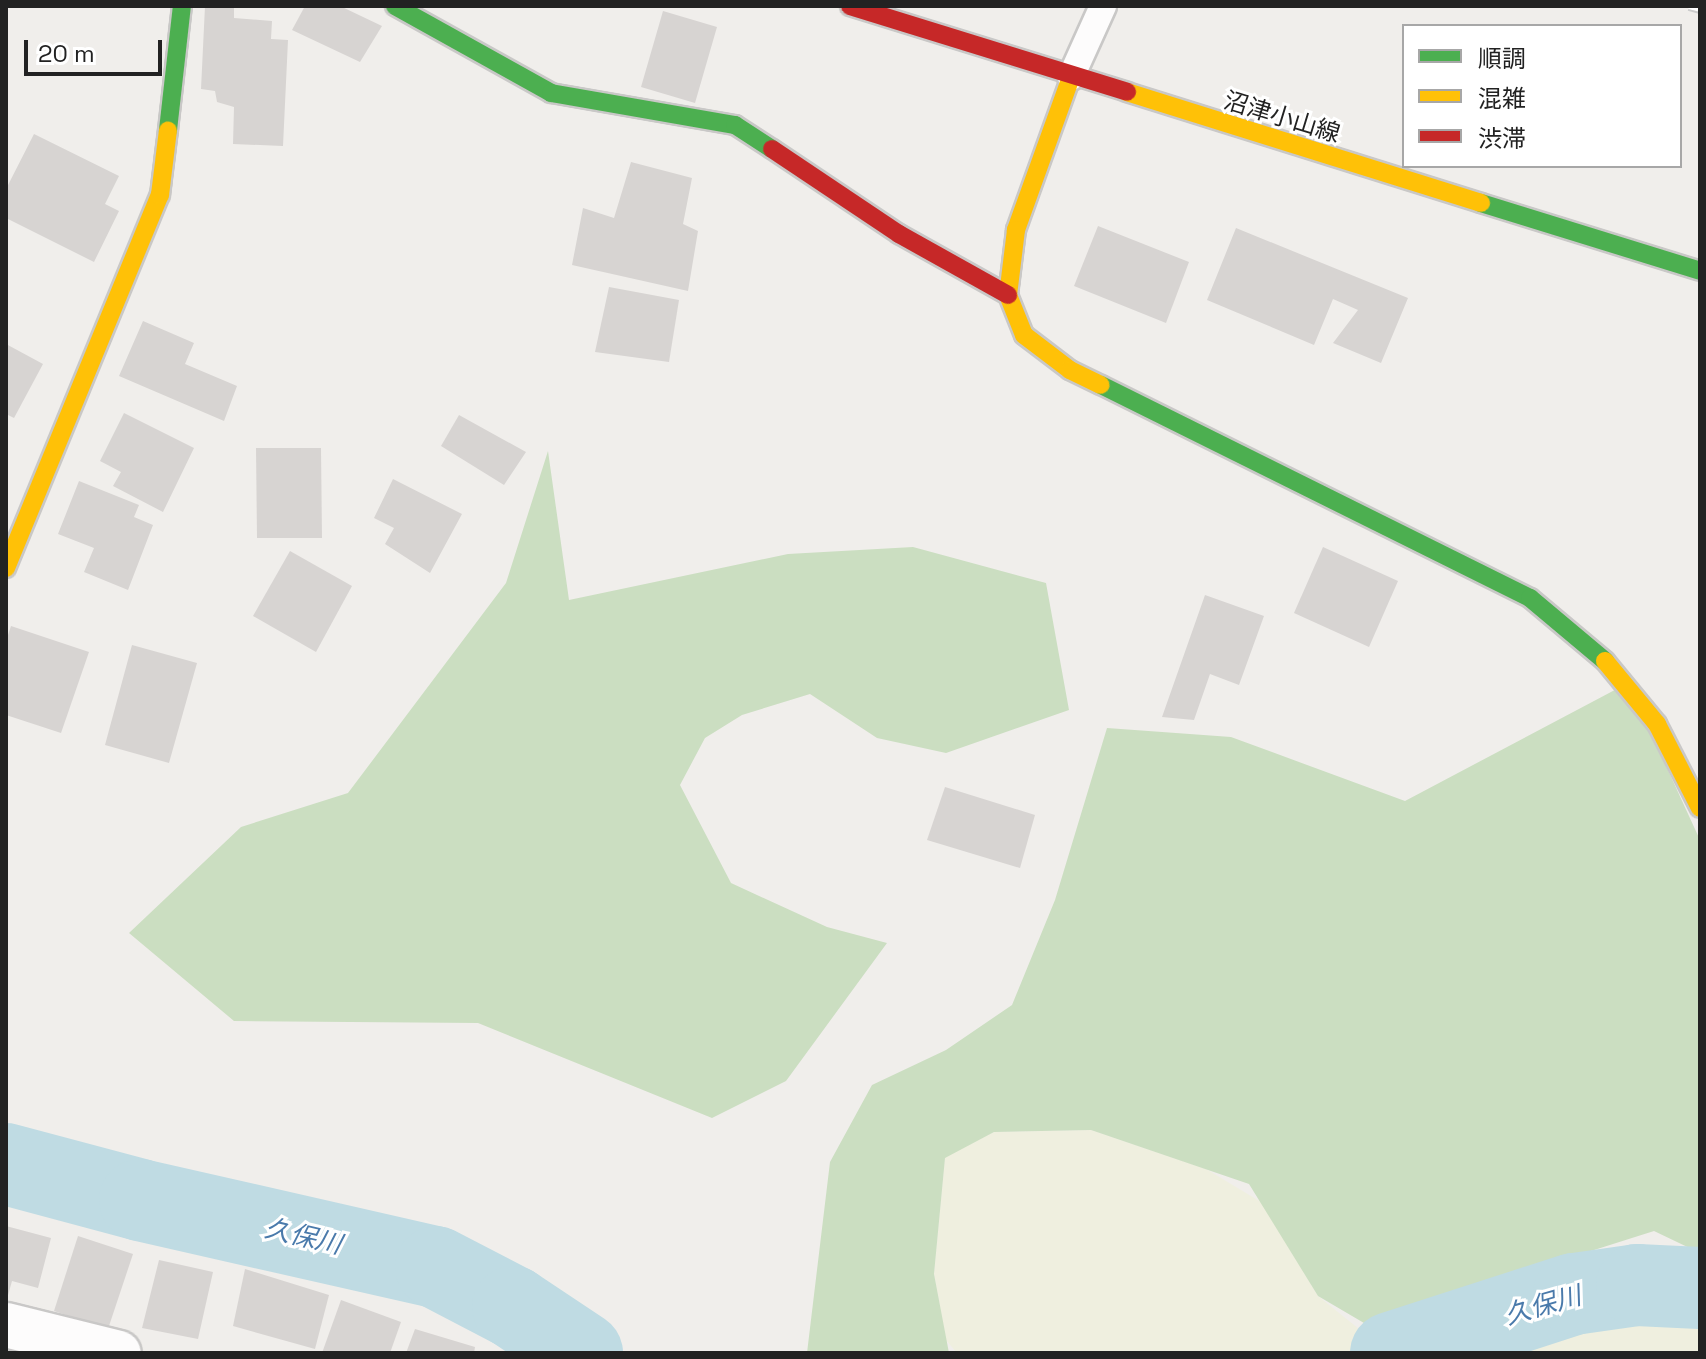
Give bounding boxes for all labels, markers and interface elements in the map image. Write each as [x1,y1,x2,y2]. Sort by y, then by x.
scale bar [28,24,166,74]
legend [1402,24,1682,168]
text: 20 m [38,38,95,69]
text: 順調 [1478,43,1526,74]
text: 混雑 [1478,83,1526,114]
street label: 沼津小山線 [1220,86,1344,148]
text: 渋滞 [1478,123,1526,154]
water label: 久保川 [261,1213,345,1261]
water label: 久保川 [1501,1280,1585,1332]

